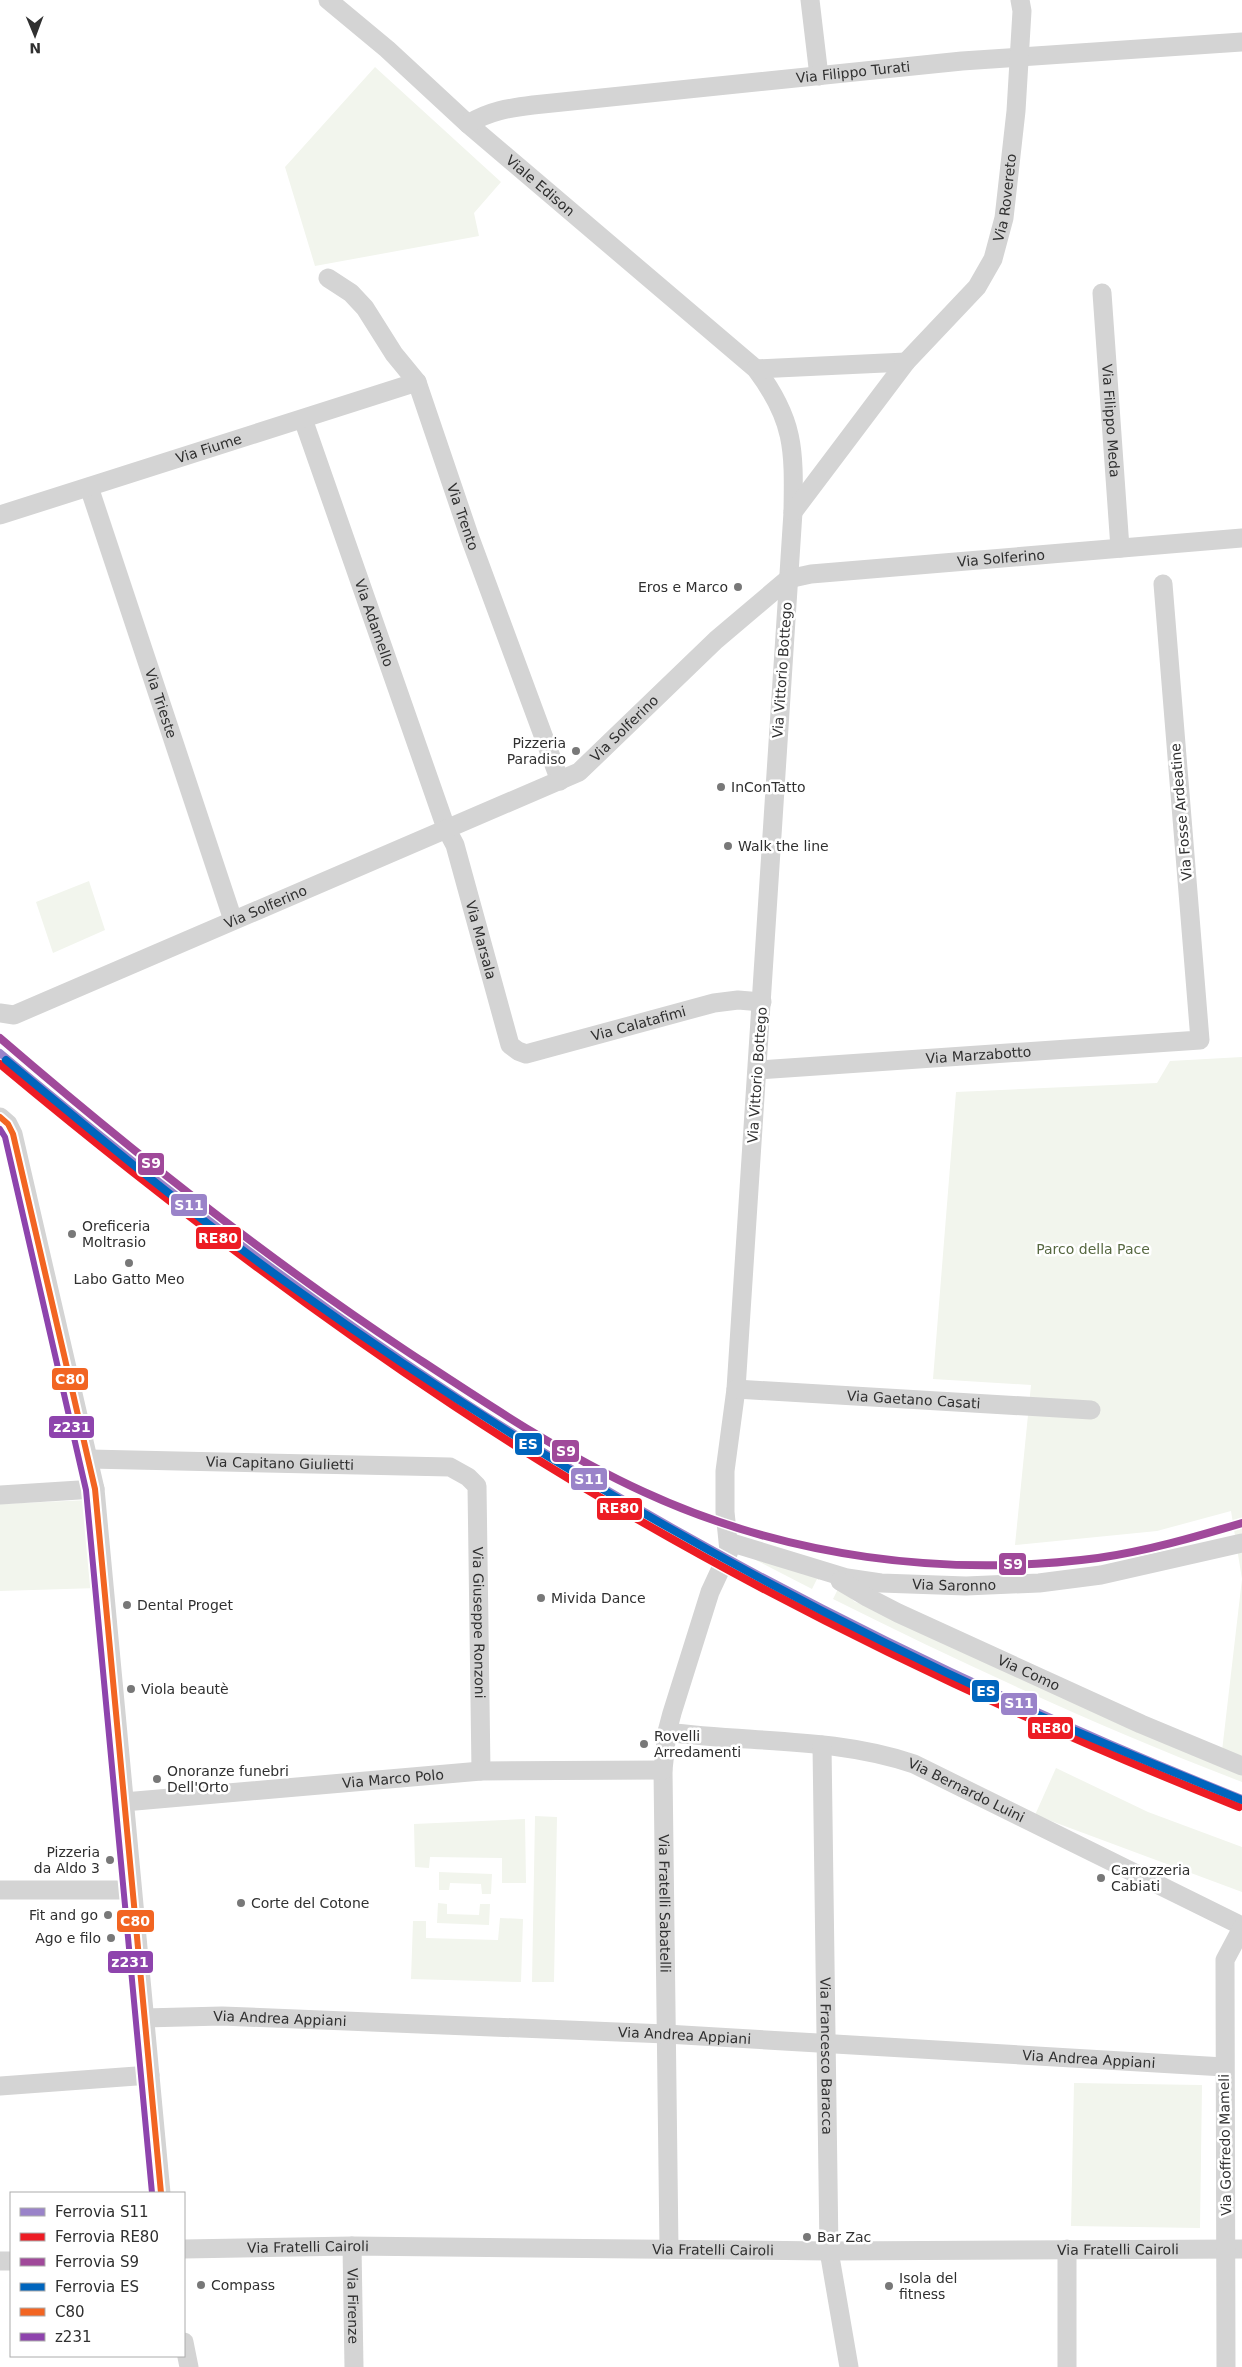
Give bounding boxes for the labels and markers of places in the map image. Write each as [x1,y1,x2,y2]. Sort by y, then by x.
place label: Eros e Marco [638,579,728,595]
marker: Eros e Marco [732,581,744,593]
place label: Pizzeria Paradiso [507,735,566,767]
marker: Pizzeria Paradiso [570,745,582,757]
place label: InConTatto [731,779,806,795]
marker: InConTatto [715,781,727,793]
place label: Walk the line [738,838,829,854]
marker: Walk the line [722,840,734,852]
place label: Oreficeria Moltrasio [82,1218,150,1250]
marker: Oreficeria Moltrasio [66,1228,78,1240]
marker: Labo Gatto Meo [123,1257,135,1269]
place label: Labo Gatto Meo [74,1271,184,1287]
place label: Mivida Dance [551,1590,646,1606]
marker: Mivida Dance [535,1592,547,1604]
place label: Dental Proget [137,1597,233,1613]
marker: Dental Proget [121,1599,133,1611]
place label: Viola beautè [141,1681,229,1697]
marker: Viola beautè [125,1683,137,1695]
place label: Rovelli Arredamenti [654,1728,741,1760]
marker: Rovelli Arredamenti [638,1738,650,1750]
place label: Onoranze funebri Dell'Orto [167,1763,289,1795]
marker: Onoranze funebri Dell'Orto [151,1773,163,1785]
place label: Pizzeria da Aldo 3 [34,1844,100,1876]
marker: Pizzeria da Aldo 3 [104,1854,116,1866]
place label: Carrozzeria Cabiati [1111,1862,1190,1894]
marker: Carrozzeria Cabiati [1095,1872,1107,1884]
place label: Corte del Cotone [251,1895,369,1911]
marker: Corte del Cotone [235,1897,247,1909]
place label: Fit and go [29,1907,98,1923]
marker: Fit and go [102,1909,114,1921]
place label: Ago e filo [35,1930,101,1946]
marker: Ago e filo [105,1932,117,1944]
place label: Bar Zac [817,2229,871,2245]
marker: Bar Zac [801,2231,813,2243]
place label: Isola del fitness [899,2270,957,2302]
place label: Compass [211,2277,275,2293]
marker: Compass [195,2279,207,2291]
marker: Isola del fitness [883,2280,895,2292]

